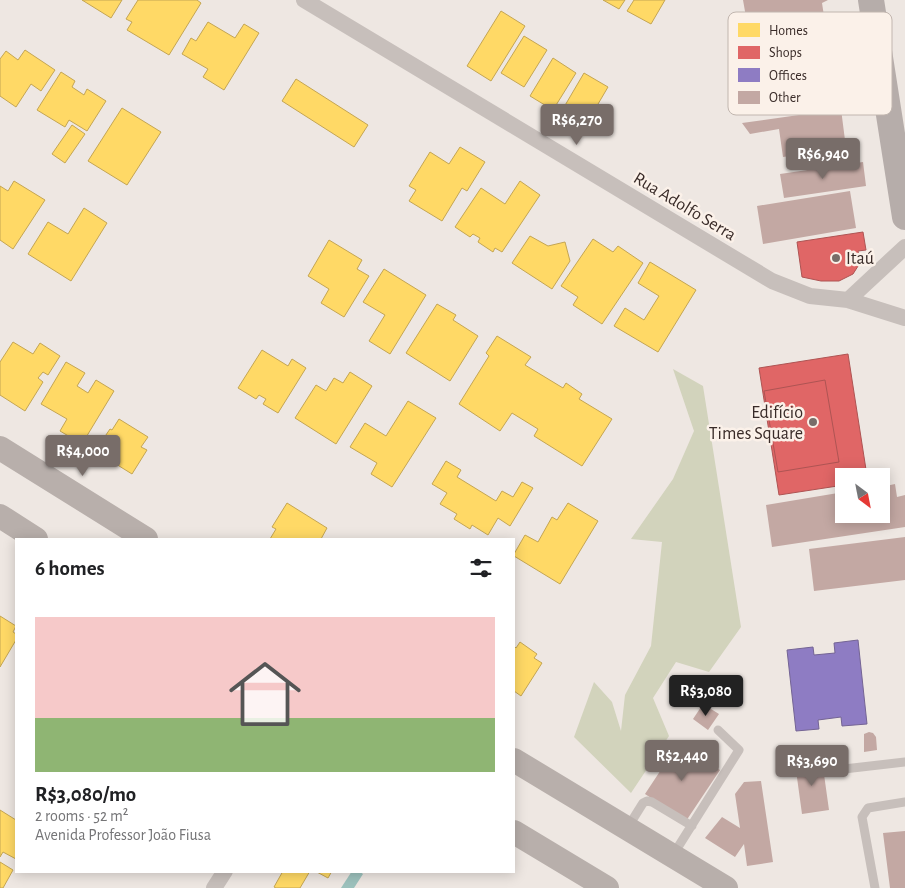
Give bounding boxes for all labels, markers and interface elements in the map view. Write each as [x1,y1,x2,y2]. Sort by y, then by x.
legend [728,12,892,115]
text: Homes [769,24,808,38]
text: Shops [769,46,802,60]
text: Offices [769,69,807,83]
text: Other [769,91,801,105]
pin: R$6,270 [531,104,623,146]
text: R$6,270 [552,112,602,128]
pin: R$6,940 [777,138,869,180]
text: R$6,940 [797,146,849,162]
street label: Rua Adolfo Serra [630,169,739,244]
place label: Itaú [846,250,874,268]
marker: Itaú [830,252,842,264]
place label: Edifício Times Square [709,404,803,443]
marker: Edifício Times Square [807,416,819,428]
pin: R$4,000 [37,434,129,477]
text: R$4,000 [56,443,110,459]
north arrow [835,468,890,522]
map controls [835,468,890,523]
icon: filters [467,554,495,582]
text: 6 homes [35,558,105,579]
icon: home [220,649,310,739]
pin: R$3,080 [660,674,752,717]
text: R$3,080 [680,683,732,699]
pin: R$2,440 [636,740,728,782]
pin: R$3,690 [766,744,858,787]
text: R$2,440 [656,748,708,764]
text: R$3,690 [787,753,838,769]
text: R$3,080/mo [35,784,136,805]
text: 2 rooms · 52 m² [35,808,128,824]
text: Avenida Professor João Fiusa [35,827,211,843]

